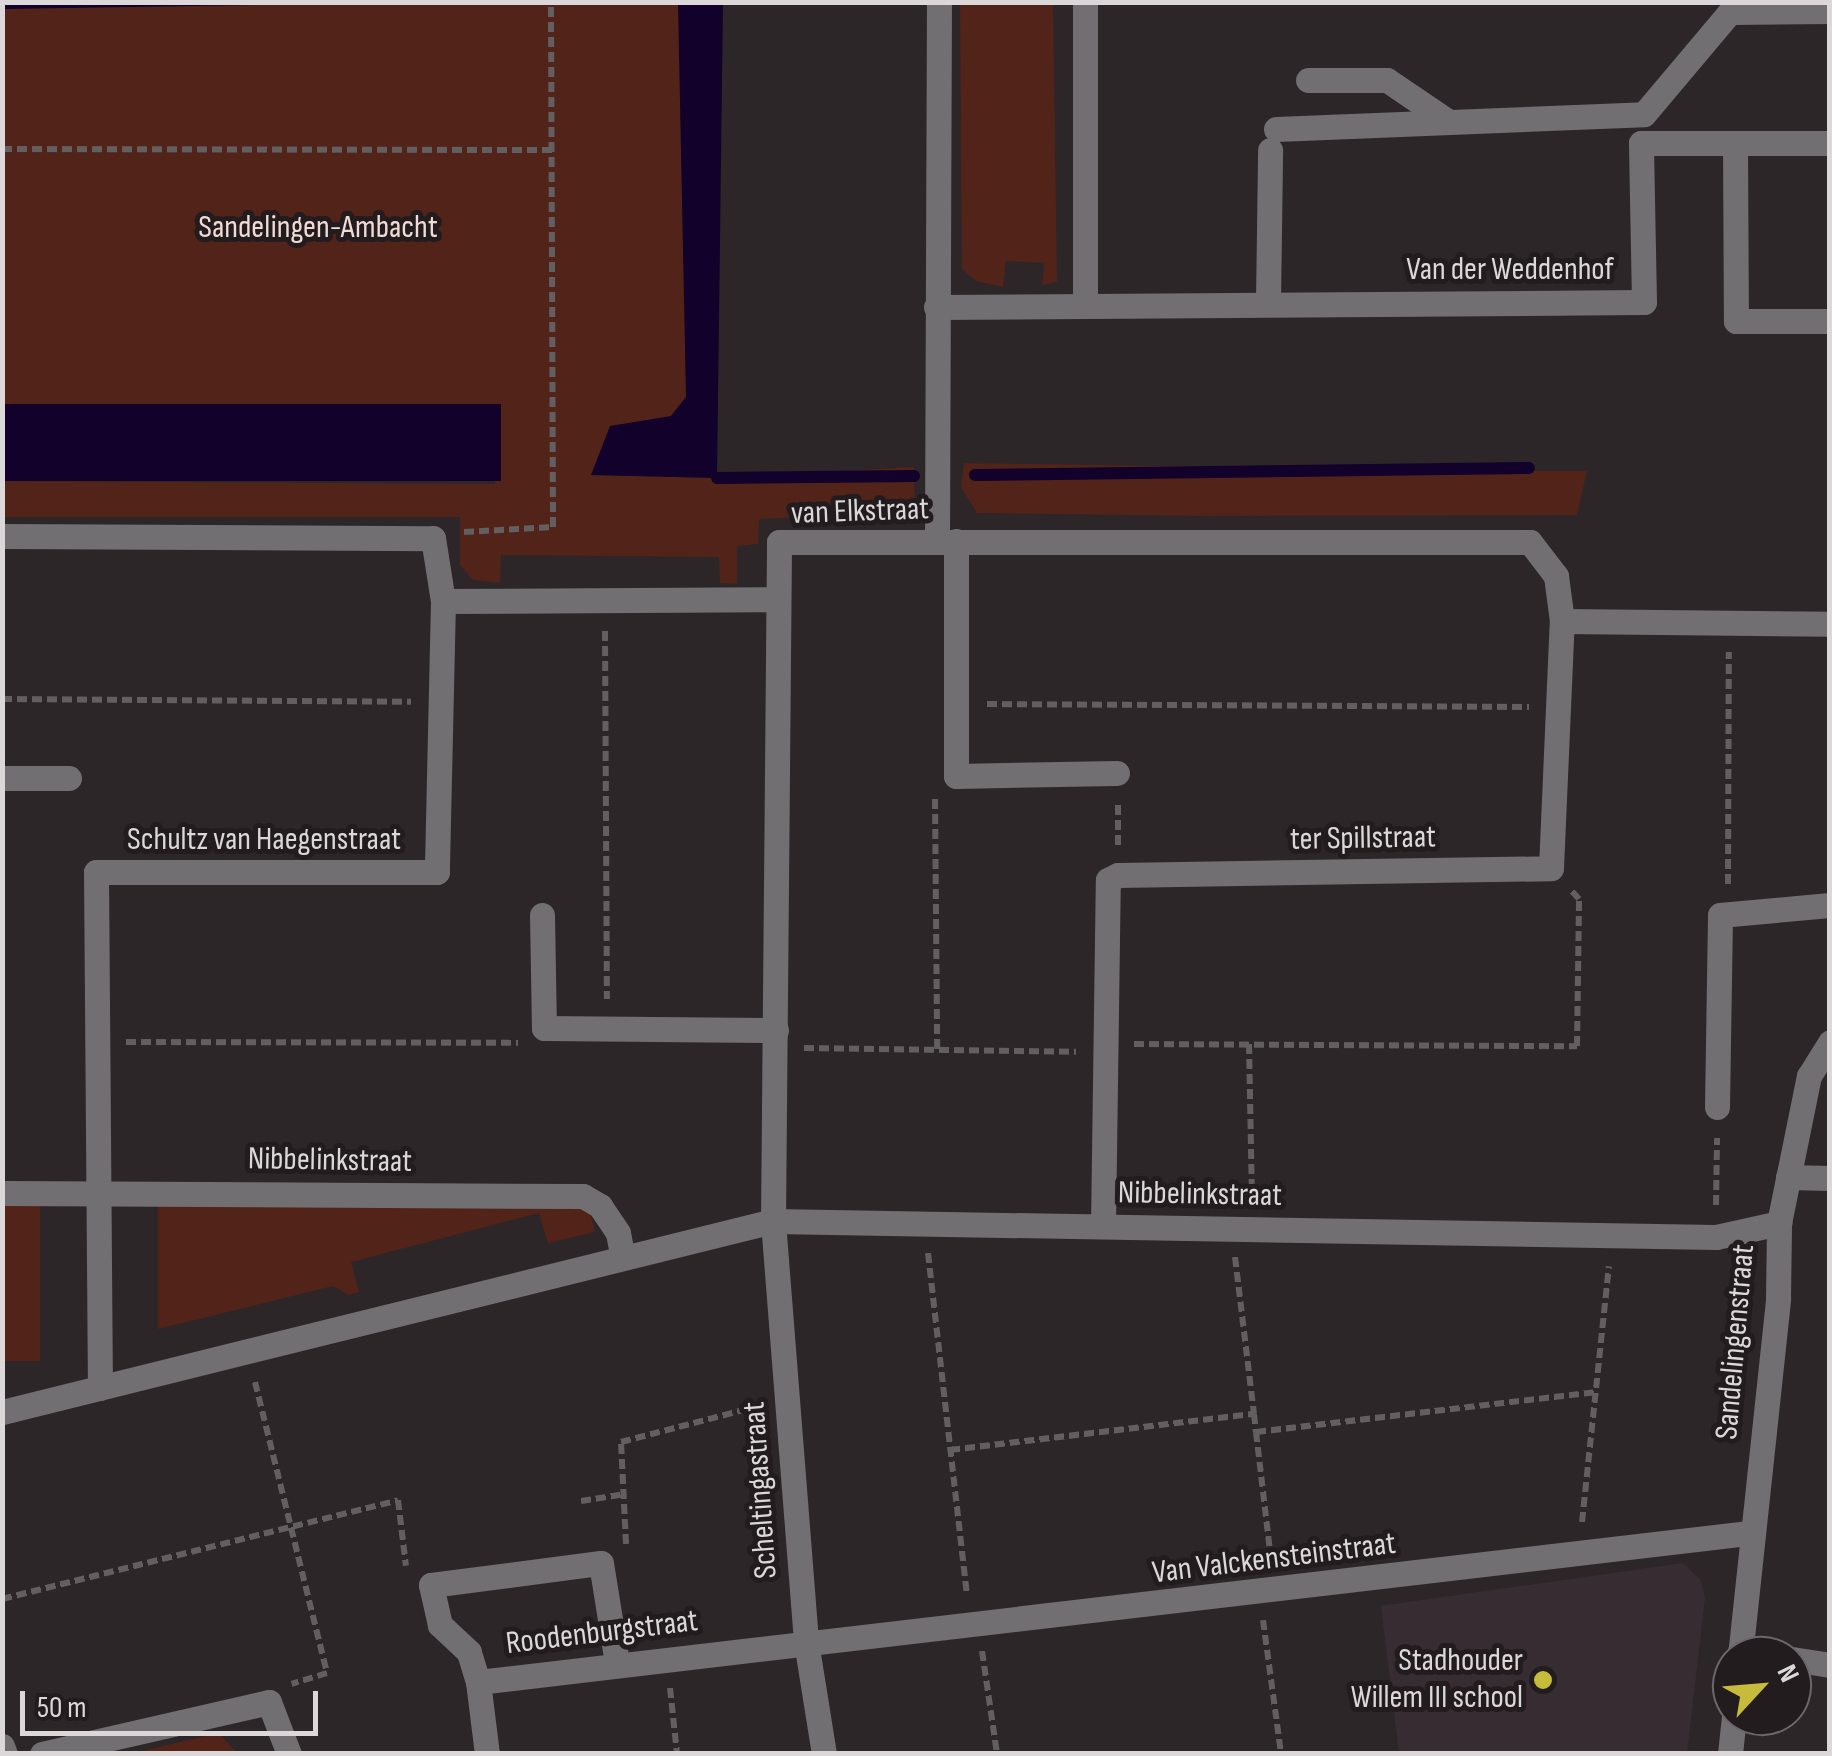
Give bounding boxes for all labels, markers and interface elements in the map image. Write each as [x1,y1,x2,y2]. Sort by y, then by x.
park label: Sandelingen-Ambacht [198,209,438,247]
street label: Van der Weddenhof [1406,251,1614,289]
street label: van Elkstraat [790,490,930,534]
street label: ter Spillstraat [1290,819,1436,859]
street label: Schultz van Haegenstraat [127,821,401,859]
street label: Nibbelinkstraat [248,1140,412,1182]
street label: Nibbelinkstraat [1118,1174,1282,1216]
street label: Sandelingenstraat [1708,1243,1764,1441]
street label: Scheltingastraat [736,1400,786,1580]
street label: Van Valckensteinstraat [1150,1525,1398,1593]
street label: Roodenburgstraat [504,1602,700,1664]
north arrow [1712,1636,1812,1736]
place label: Stadhouder Willem III school [1351,1643,1523,1718]
text: N [1770,1660,1806,1687]
marker: Stadhouder Willem III school [1532,1669,1554,1691]
scale bar [25,1671,322,1733]
text: 50 m [37,1690,86,1726]

